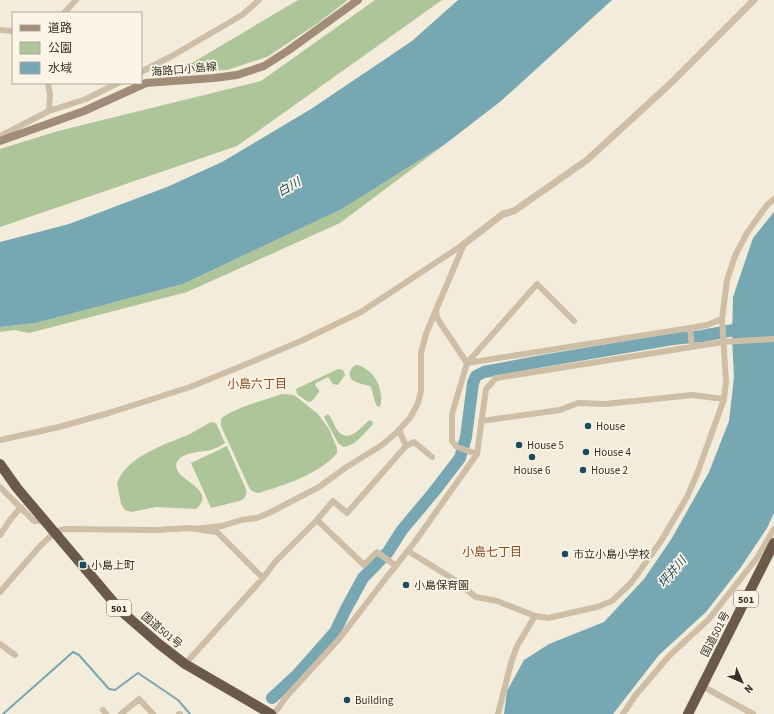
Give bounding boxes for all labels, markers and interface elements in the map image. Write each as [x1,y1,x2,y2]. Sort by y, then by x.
legend [12,12,142,84]
text: 道路 [48,20,72,37]
text: 公園 [48,40,72,57]
street label: 海路口小島線 [151,59,218,80]
text: 水域 [48,60,72,77]
water label: 白川 [275,173,306,201]
district label: 小島六丁目 [227,376,287,393]
place label: House [596,419,626,434]
marker: House [583,421,593,431]
place label: House 5 [527,438,564,453]
marker: House 5 [514,440,524,450]
place label: House 4 [594,445,631,460]
marker: House 4 [581,447,591,457]
marker: House 6 [527,452,537,462]
place label: House 6 [514,463,551,478]
place label: House 2 [591,463,628,478]
marker: House 2 [578,465,588,475]
district label: 小島七丁目 [462,544,522,561]
place label: 市立小島小学校 [573,547,650,562]
marker: 市立小島小学校 [560,549,570,559]
water label: 坪井川 [654,552,692,592]
place label: 小島上町 [91,558,135,573]
marker: 小島上町 [78,560,88,570]
place label: 小島保育園 [414,578,469,593]
marker: 小島保育園 [401,580,411,590]
road number: 501 [734,591,758,607]
road number: 501 [107,600,131,616]
street label: 国道501号 [138,609,185,652]
street label: 国道501号 [698,609,733,660]
north arrow [722,662,762,702]
text: N [741,681,757,697]
place label: Building [355,693,394,708]
marker: Building [342,695,352,705]

